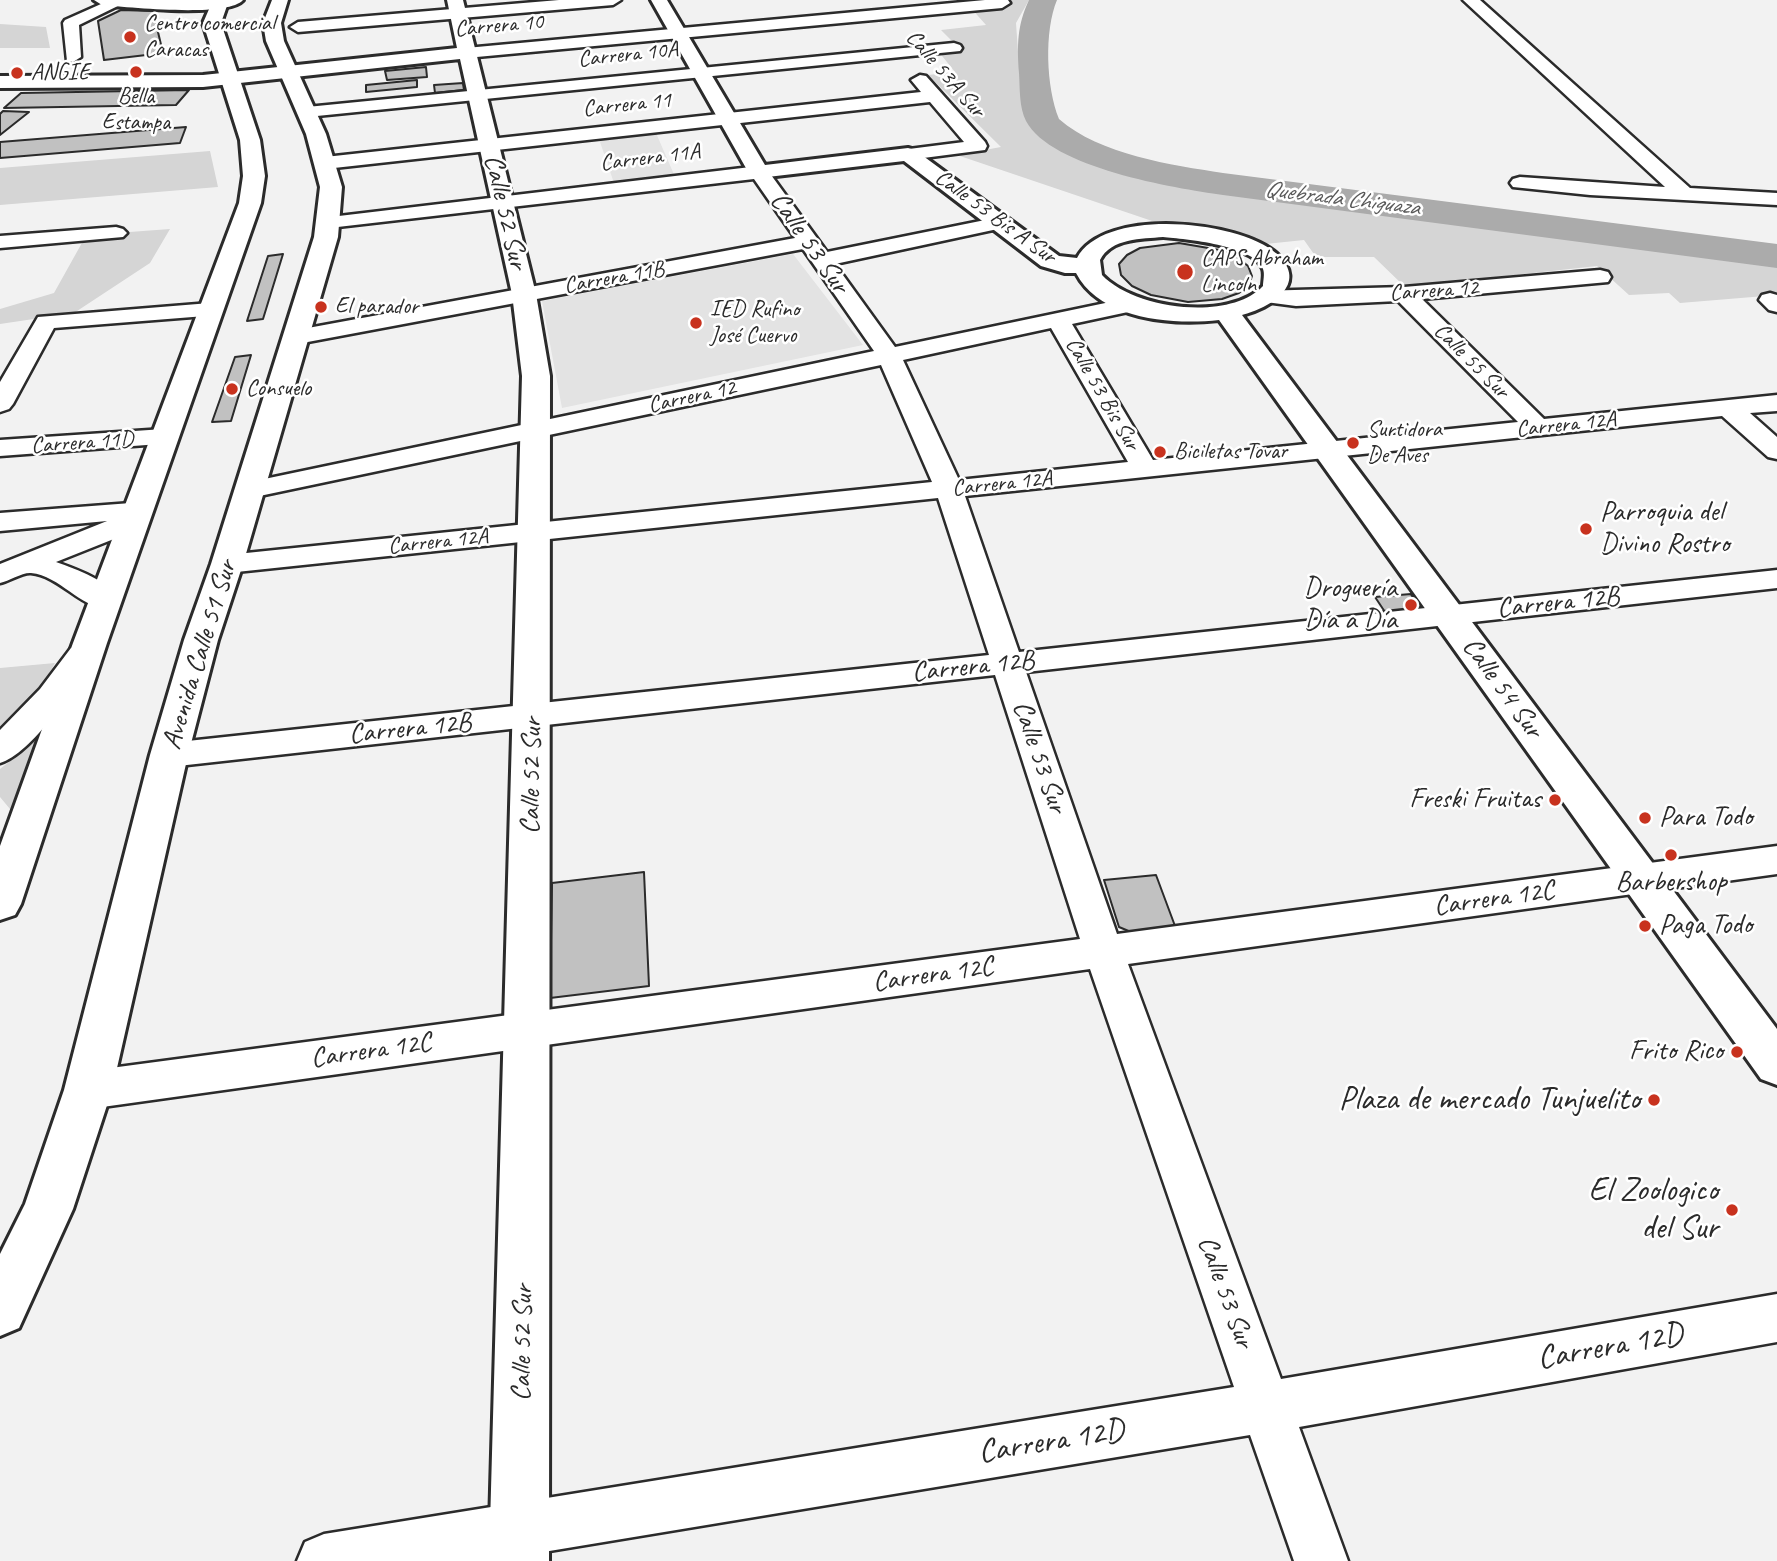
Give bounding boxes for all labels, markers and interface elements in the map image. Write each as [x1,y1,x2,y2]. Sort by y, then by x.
street label: Carrera 10 [454,8,544,44]
place label: Centro comercial Caracas [144,10,275,64]
street label: Calle 53A Sur [899,25,991,123]
marker: Centro comercial Caracas [122,29,138,45]
street label: Carrera 10A [577,36,679,74]
place label: ANGIE [31,59,89,87]
marker: Bella Estampa [128,64,144,80]
marker: ANGIE [9,65,25,81]
place label: Bella Estampa [102,83,170,137]
street label: Carrera 11 [581,87,673,123]
street label: Carrera 11A [598,138,702,178]
street label: Calle 52 Sur [476,152,534,272]
street label: Calle 53 Bis A Sur [929,164,1061,270]
water label: Quebrada Chiguaza [1263,175,1421,223]
street label: Calle 53 Sur [762,186,856,300]
place label: CAPS Abraham Lincoln [1201,245,1323,299]
street label: Carrera 11B [562,256,666,300]
marker: CAPS Abraham Lincoln [1175,262,1195,282]
street label: Carrera 12 [1389,274,1479,308]
place label: El parador [335,293,418,321]
place label: IED Rufino José Cuervo [710,296,799,350]
marker: El parador [313,299,329,315]
marker: IED Rufino José Cuervo [688,315,704,331]
street label: Calle 55 Sur [1427,317,1515,405]
street label: Calle 53 Bis Sur [1059,333,1145,455]
street label: Carrera 12 [646,374,738,420]
place label: Consuelo [246,375,311,403]
marker: Consuelo [224,381,240,397]
street label: Carrera 12A [1515,406,1617,444]
place label: Surtidora De Aves [1367,416,1442,470]
street label: Carrera 11D [30,426,134,460]
marker: Surtidora De Aves [1345,435,1361,451]
place label: Biciletas Tovar [1174,438,1287,466]
marker: Biciletas Tovar [1152,444,1168,460]
street label: Carrera 12A [951,465,1053,503]
place label: Parroquia del Divino Rostro [1600,496,1729,562]
marker: Parroquia del Divino Rostro [1578,521,1594,537]
street label: Carrera 12A [387,523,489,561]
street label: Avenida Calle 51 Sur [155,557,245,753]
place label: Droguería Día a Día [1304,572,1397,638]
street label: Carrera 12B [1495,580,1621,626]
marker: Droguería Día a Día [1403,597,1419,613]
street label: Calle 54 Sur [1454,631,1550,745]
street label: Carrera 12B [910,644,1036,690]
street label: Calle 53 Sur [1004,697,1074,817]
street label: Carrera 12B [347,706,473,752]
street label: Calle 52 Sur [514,718,550,834]
place label: Freski Fruitas [1409,783,1541,817]
marker: Freski Fruitas [1547,792,1563,808]
place label: Para Todo [1659,801,1752,835]
marker: Para Todo [1637,810,1653,826]
marker: Barbershop [1663,847,1679,863]
place label: Barbershop [1616,866,1726,900]
street label: Carrera 12C [1432,874,1556,924]
place label: Paga Todo [1659,909,1752,943]
marker: Paga Todo [1637,918,1653,934]
street label: Carrera 12C [871,950,995,1000]
street label: Carrera 12C [309,1026,433,1076]
place label: Frito Rico [1629,1035,1723,1069]
marker: Frito Rico [1729,1044,1745,1060]
place label: Plaza de mercado Tunjuelito [1339,1080,1640,1120]
marker: Plaza de mercado Tunjuelito [1646,1092,1662,1108]
place label: El Zoologico del Sur [1588,1171,1718,1249]
marker: El Zoologico del Sur [1724,1202,1740,1218]
street label: Calle 53 Sur [1189,1232,1261,1352]
street label: Calle 52 Sur [505,1285,541,1401]
street label: Carrera 12D [1534,1315,1686,1379]
street label: Carrera 12D [975,1411,1127,1473]

